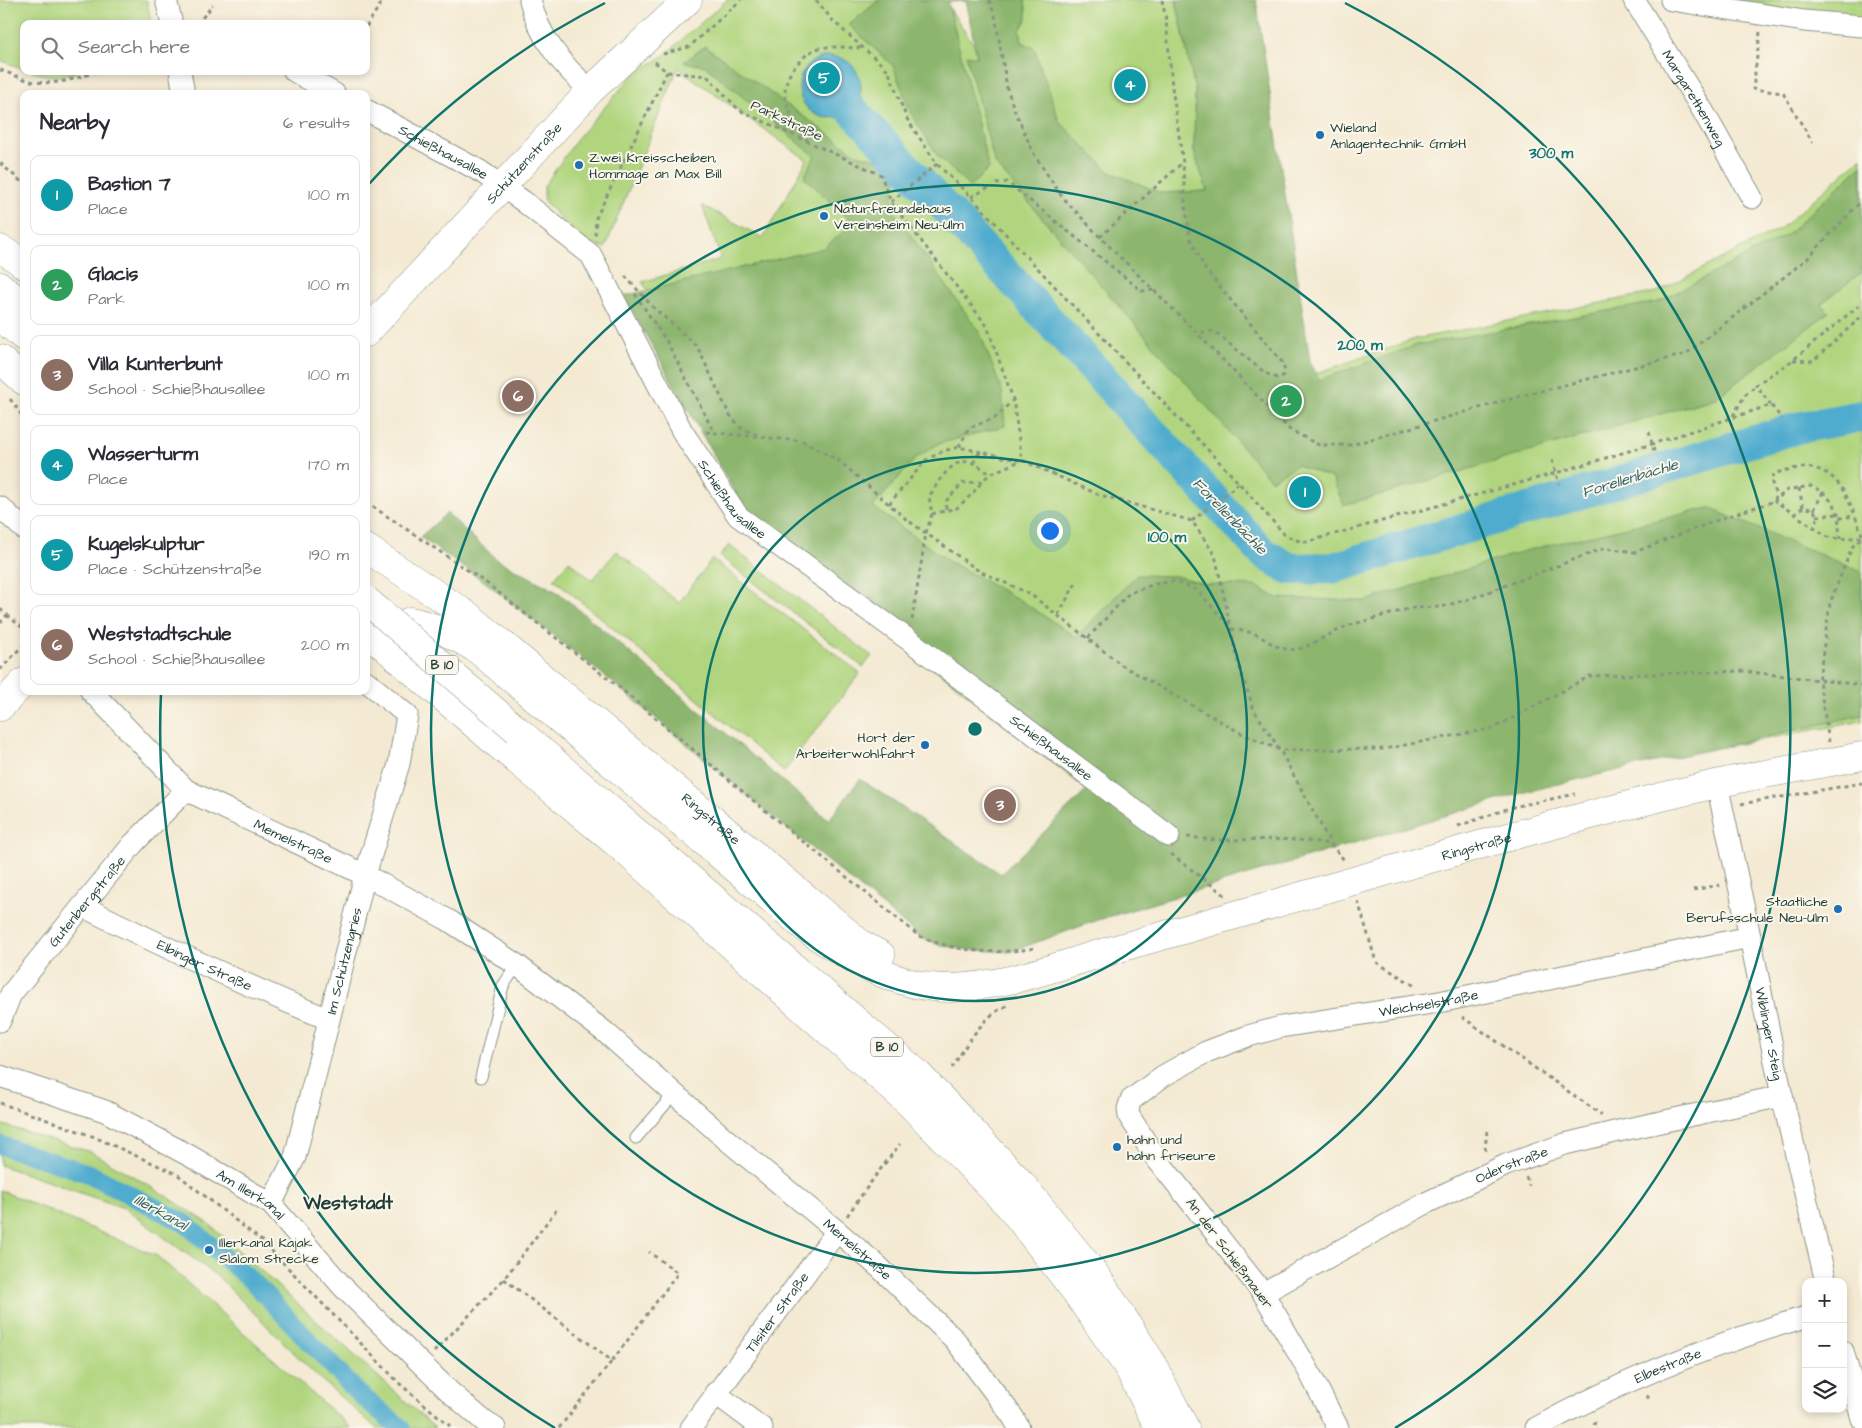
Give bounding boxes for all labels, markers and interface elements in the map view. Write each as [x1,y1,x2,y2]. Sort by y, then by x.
search box [20,20,370,75]
icon: search [38,34,66,62]
text: Search here [78,34,190,61]
street label: Margarethenweg [1656,46,1730,150]
pin: 5 [808,59,840,97]
pin: 4 [1114,66,1146,104]
street label: Parkstraße [747,95,826,147]
text: Nearby [40,108,110,137]
text: 6 results [283,112,350,134]
street label: Schützenstraße [482,118,567,208]
place label: Wieland Anlagentechnik GmbH [1330,118,1467,154]
street label: Schießhausallee [395,120,492,185]
marker: Wieland Anlagentechnik GmbH [1314,129,1326,141]
text: 300 m [1528,143,1573,164]
place label: Zwei Kreisscheiben, Hommage an Max Bill [589,148,722,184]
marker: Zwei Kreisscheiben, Hommage an Max Bill [573,159,585,171]
text: Bastion 7 [88,171,171,198]
text: 1 [56,184,58,206]
text: 100 m [308,184,349,206]
text: Place [88,198,128,220]
place label: Naturfreundehaus Vereinsheim Neu-Ulm [834,199,964,235]
marker: Naturfreundehaus Vereinsheim Neu-Ulm [818,210,830,222]
text: Glacis [88,261,138,288]
text: 2 [52,274,62,296]
text: 100 m [308,274,349,296]
text: Park [88,288,125,310]
text: 200 m [1336,335,1383,356]
text: Villa Kunterbunt [88,351,223,378]
text: 3 [53,364,61,386]
text: 100 m [308,364,349,386]
pin: 6 [502,377,534,415]
text: School · Schießhausallee [88,378,265,400]
pin: 2 [1270,382,1302,420]
text: Wasserturm [88,441,198,468]
text: 4 [52,454,62,476]
text: 170 m [308,454,349,476]
water label: Forellenbächle [1580,454,1681,503]
street label: Schießhausallee [692,456,770,545]
text: Place [88,468,128,490]
water label: Forellenbächle [1188,473,1272,560]
pin: 1 [1289,473,1321,511]
your location [1037,518,1063,544]
text: 100 m [1148,527,1187,548]
text: Kugelskulptur [88,531,204,558]
text: 5 [51,544,63,566]
text: 190 m [309,544,349,566]
text: Place · Schützenstraße [88,558,262,580]
text: Weststadtschule [88,621,232,648]
text: 6 [52,634,62,656]
text: 200 m [301,634,349,656]
text: School · Schießhausallee [88,648,265,670]
road number: B 10 [426,656,458,674]
street label: Schießhausallee [1005,710,1097,786]
centre of rings [966,720,984,738]
place label: Hort der Arbeiterwohlfahrt [796,728,915,764]
marker: Hort der Arbeiterwohlfahrt [919,739,931,751]
pin: 3 [984,786,1016,824]
street label: Ringstraße [677,789,745,850]
street label: Memelstraße [250,815,336,869]
street label: Ringstraße [1440,828,1514,866]
street label: Gutenbergstraße [44,851,131,952]
place label: Staatliche Berufsschule Neu-Ulm [1686,892,1828,928]
marker: Staatliche Berufsschule Neu-Ulm [1832,903,1844,915]
street label: Im Schützengries [322,905,368,1016]
street label: Elbinger Straße [153,935,256,997]
street label: Weichselstraße [1377,985,1481,1022]
street label: Wiblinger Steig [1749,986,1788,1082]
road number: B 10 [871,1038,903,1056]
place label: hahn und hahn friseure [1127,1130,1216,1166]
marker: hahn und hahn friseure [1111,1141,1123,1153]
street label: Oderstraße [1472,1142,1551,1189]
street label: Am Illerkanal [212,1165,289,1225]
water label: Illerkanal [130,1189,193,1236]
district label: Weststadt [302,1190,393,1217]
street label: An der Schießmauer [1181,1194,1278,1314]
street label: Memelstraße [818,1215,896,1285]
place label: Illerkanal Kajak Slalom Strecke [219,1233,319,1269]
marker: Illerkanal Kajak Slalom Strecke [203,1244,215,1256]
street label: Tilsiter Straße [741,1268,814,1357]
map controls [1802,1278,1847,1413]
button: + [1802,1278,1847,1323]
button: − [1802,1323,1847,1368]
street label: Elbestraße [1631,1343,1705,1389]
button: layers [1802,1368,1847,1413]

